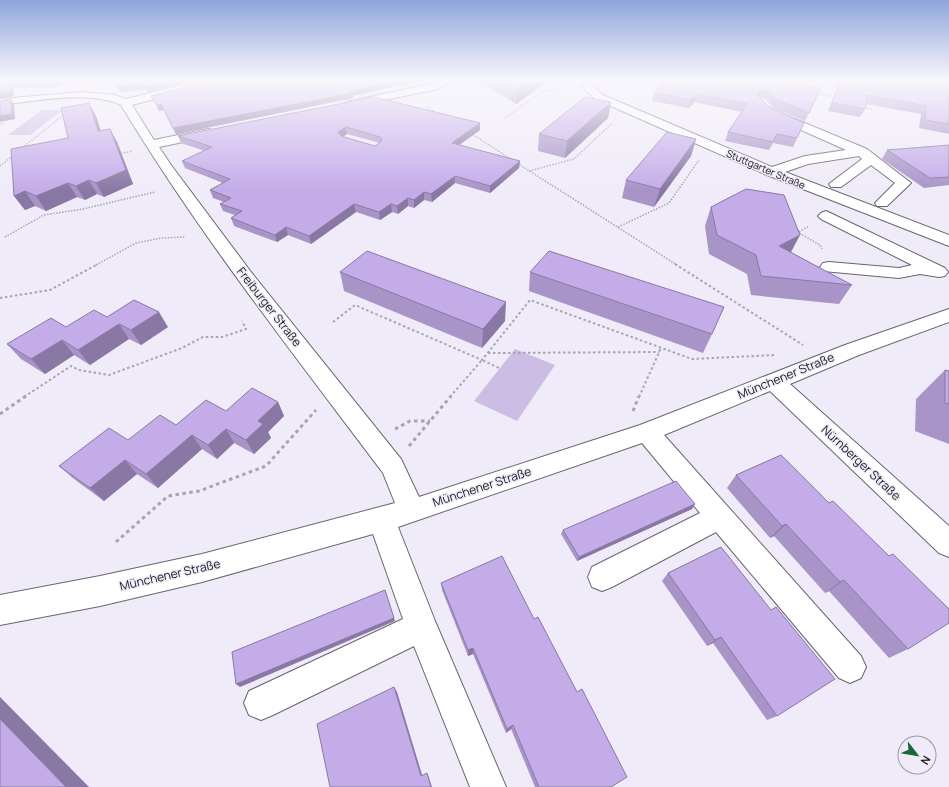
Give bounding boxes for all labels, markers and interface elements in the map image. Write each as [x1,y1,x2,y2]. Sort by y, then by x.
street label: Stuttgarter Straße [724,146,808,192]
street label: Freiburger Straße [233,263,306,350]
street label: Münchener Straße [735,348,837,403]
street label: Nürnberger Straße [818,421,905,504]
street label: Münchener Straße [430,463,533,511]
street label: Münchener Straße [118,555,222,594]
north arrow [897,735,937,775]
text: N [917,753,934,768]

